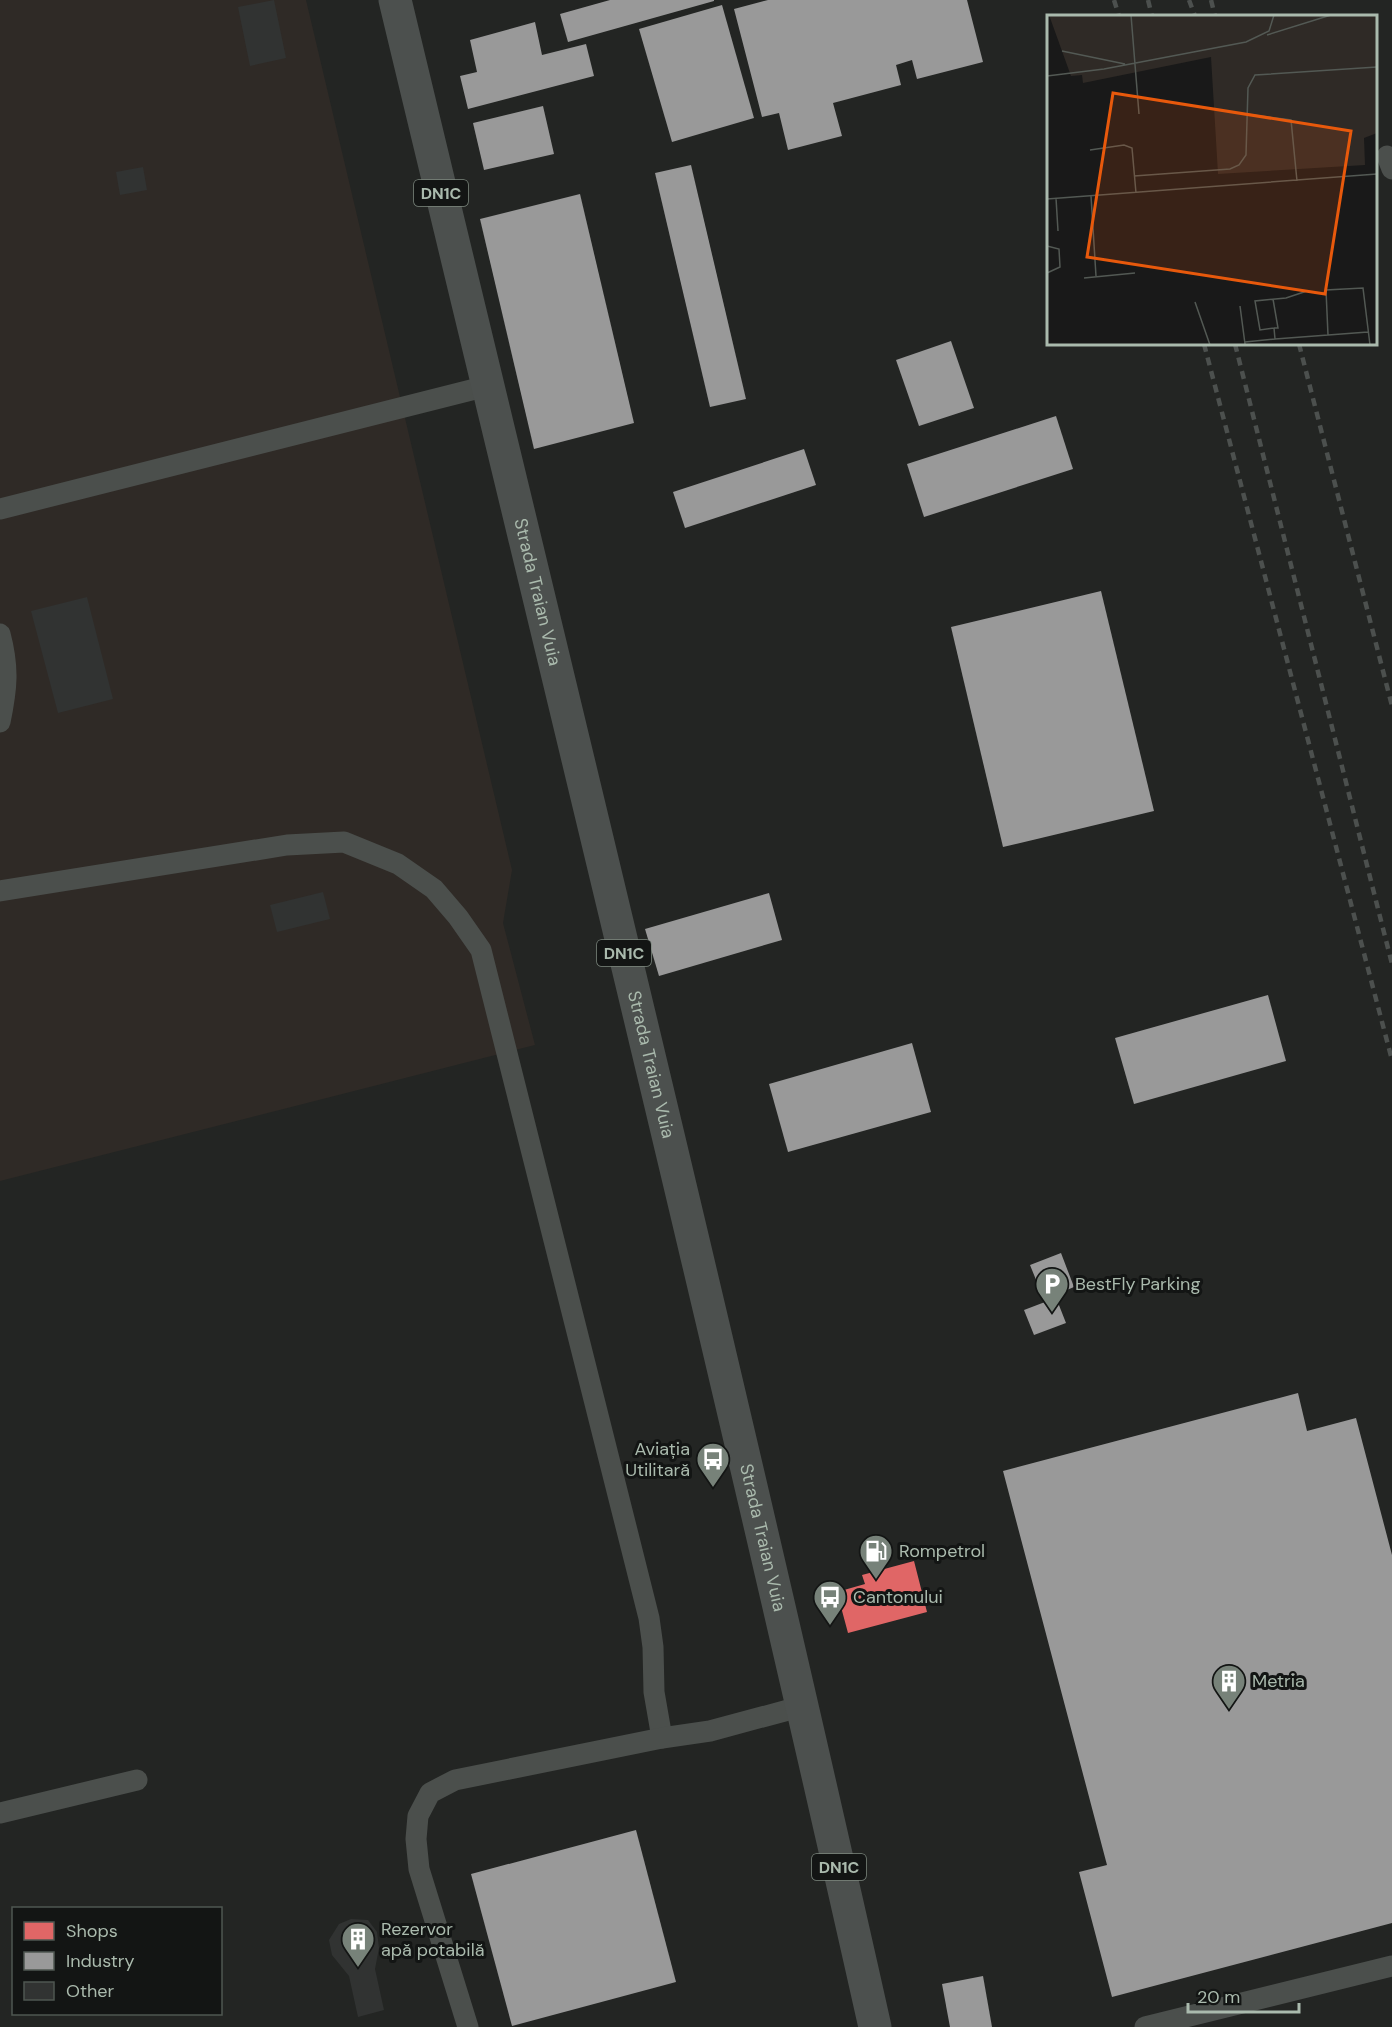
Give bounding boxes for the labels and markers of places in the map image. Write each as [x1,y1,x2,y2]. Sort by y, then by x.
parking icon: BestFly Parking [1034,1266,1070,1313]
place label: BestFly Parking [1075,1272,1200,1296]
place label: Aviația Utilitară [625,1437,690,1482]
bus stop icon: Aviația Utilitară [695,1441,731,1488]
fuel station icon: Rompetrol [858,1533,894,1580]
place label: Rompetrol [899,1539,985,1563]
bus stop icon: Cantonului [812,1579,848,1626]
place label: Cantonului [853,1585,943,1609]
building icon: Metria [1211,1663,1247,1710]
place label: Metria [1252,1669,1305,1693]
place label: Rezervor apă potabilă [381,1917,484,1962]
building icon: Rezervor apă potabilă [340,1921,376,1968]

